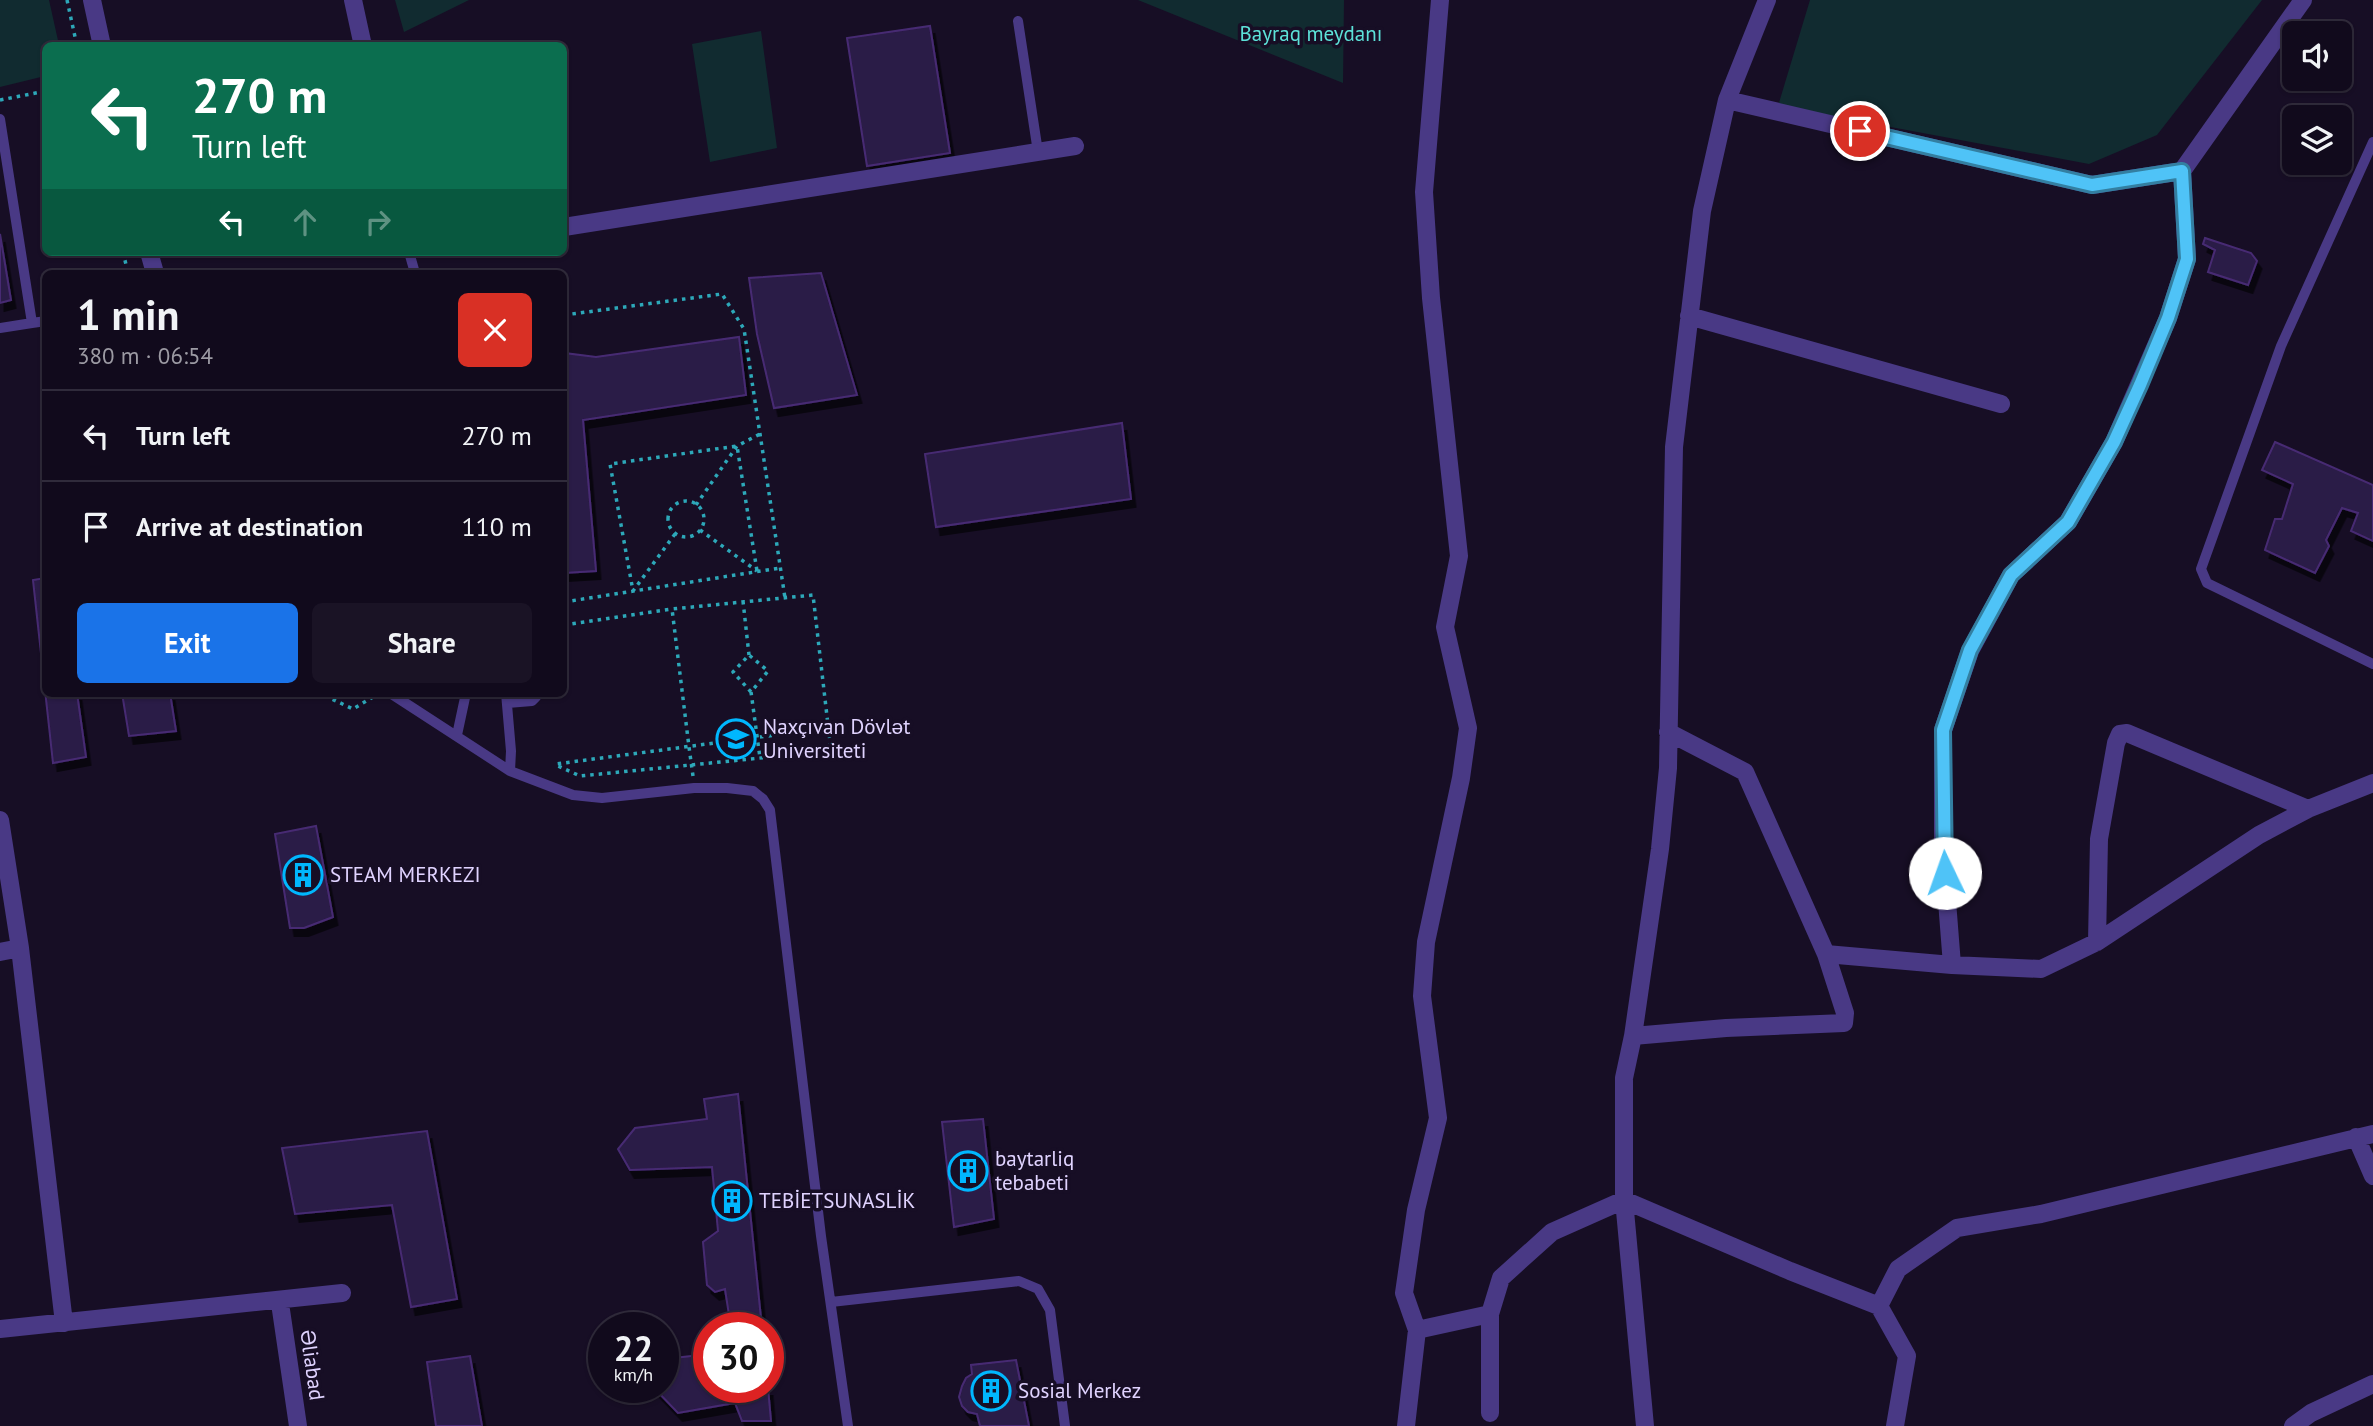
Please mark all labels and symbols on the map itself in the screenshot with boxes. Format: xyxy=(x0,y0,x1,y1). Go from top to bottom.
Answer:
park label: Bayraq meydanı xyxy=(1240,20,1382,47)
pin xyxy=(1830,101,1890,161)
place label: Naxçıvan Dövlət Universiteti xyxy=(763,713,910,764)
school or university icon: Naxçıvan Dövlət Universiteti xyxy=(715,718,757,760)
position arrow xyxy=(1908,836,1982,910)
building icon: STEAM MERKEZI xyxy=(282,854,324,896)
place label: STEAM MERKEZI xyxy=(330,861,481,888)
place label: baytarliq tebabeti xyxy=(995,1145,1074,1196)
building icon: baytarliq tebabeti xyxy=(947,1150,989,1192)
building icon: TEBİETSUNASLİK xyxy=(711,1180,753,1222)
place label: TEBİETSUNASLİK xyxy=(759,1187,916,1214)
speed limit sign: 30 xyxy=(693,1312,784,1403)
street label: Əliabad xyxy=(294,1328,331,1402)
building icon: Sosial Merkez xyxy=(970,1370,1012,1412)
place label: Sosial Merkez xyxy=(1018,1377,1141,1404)

